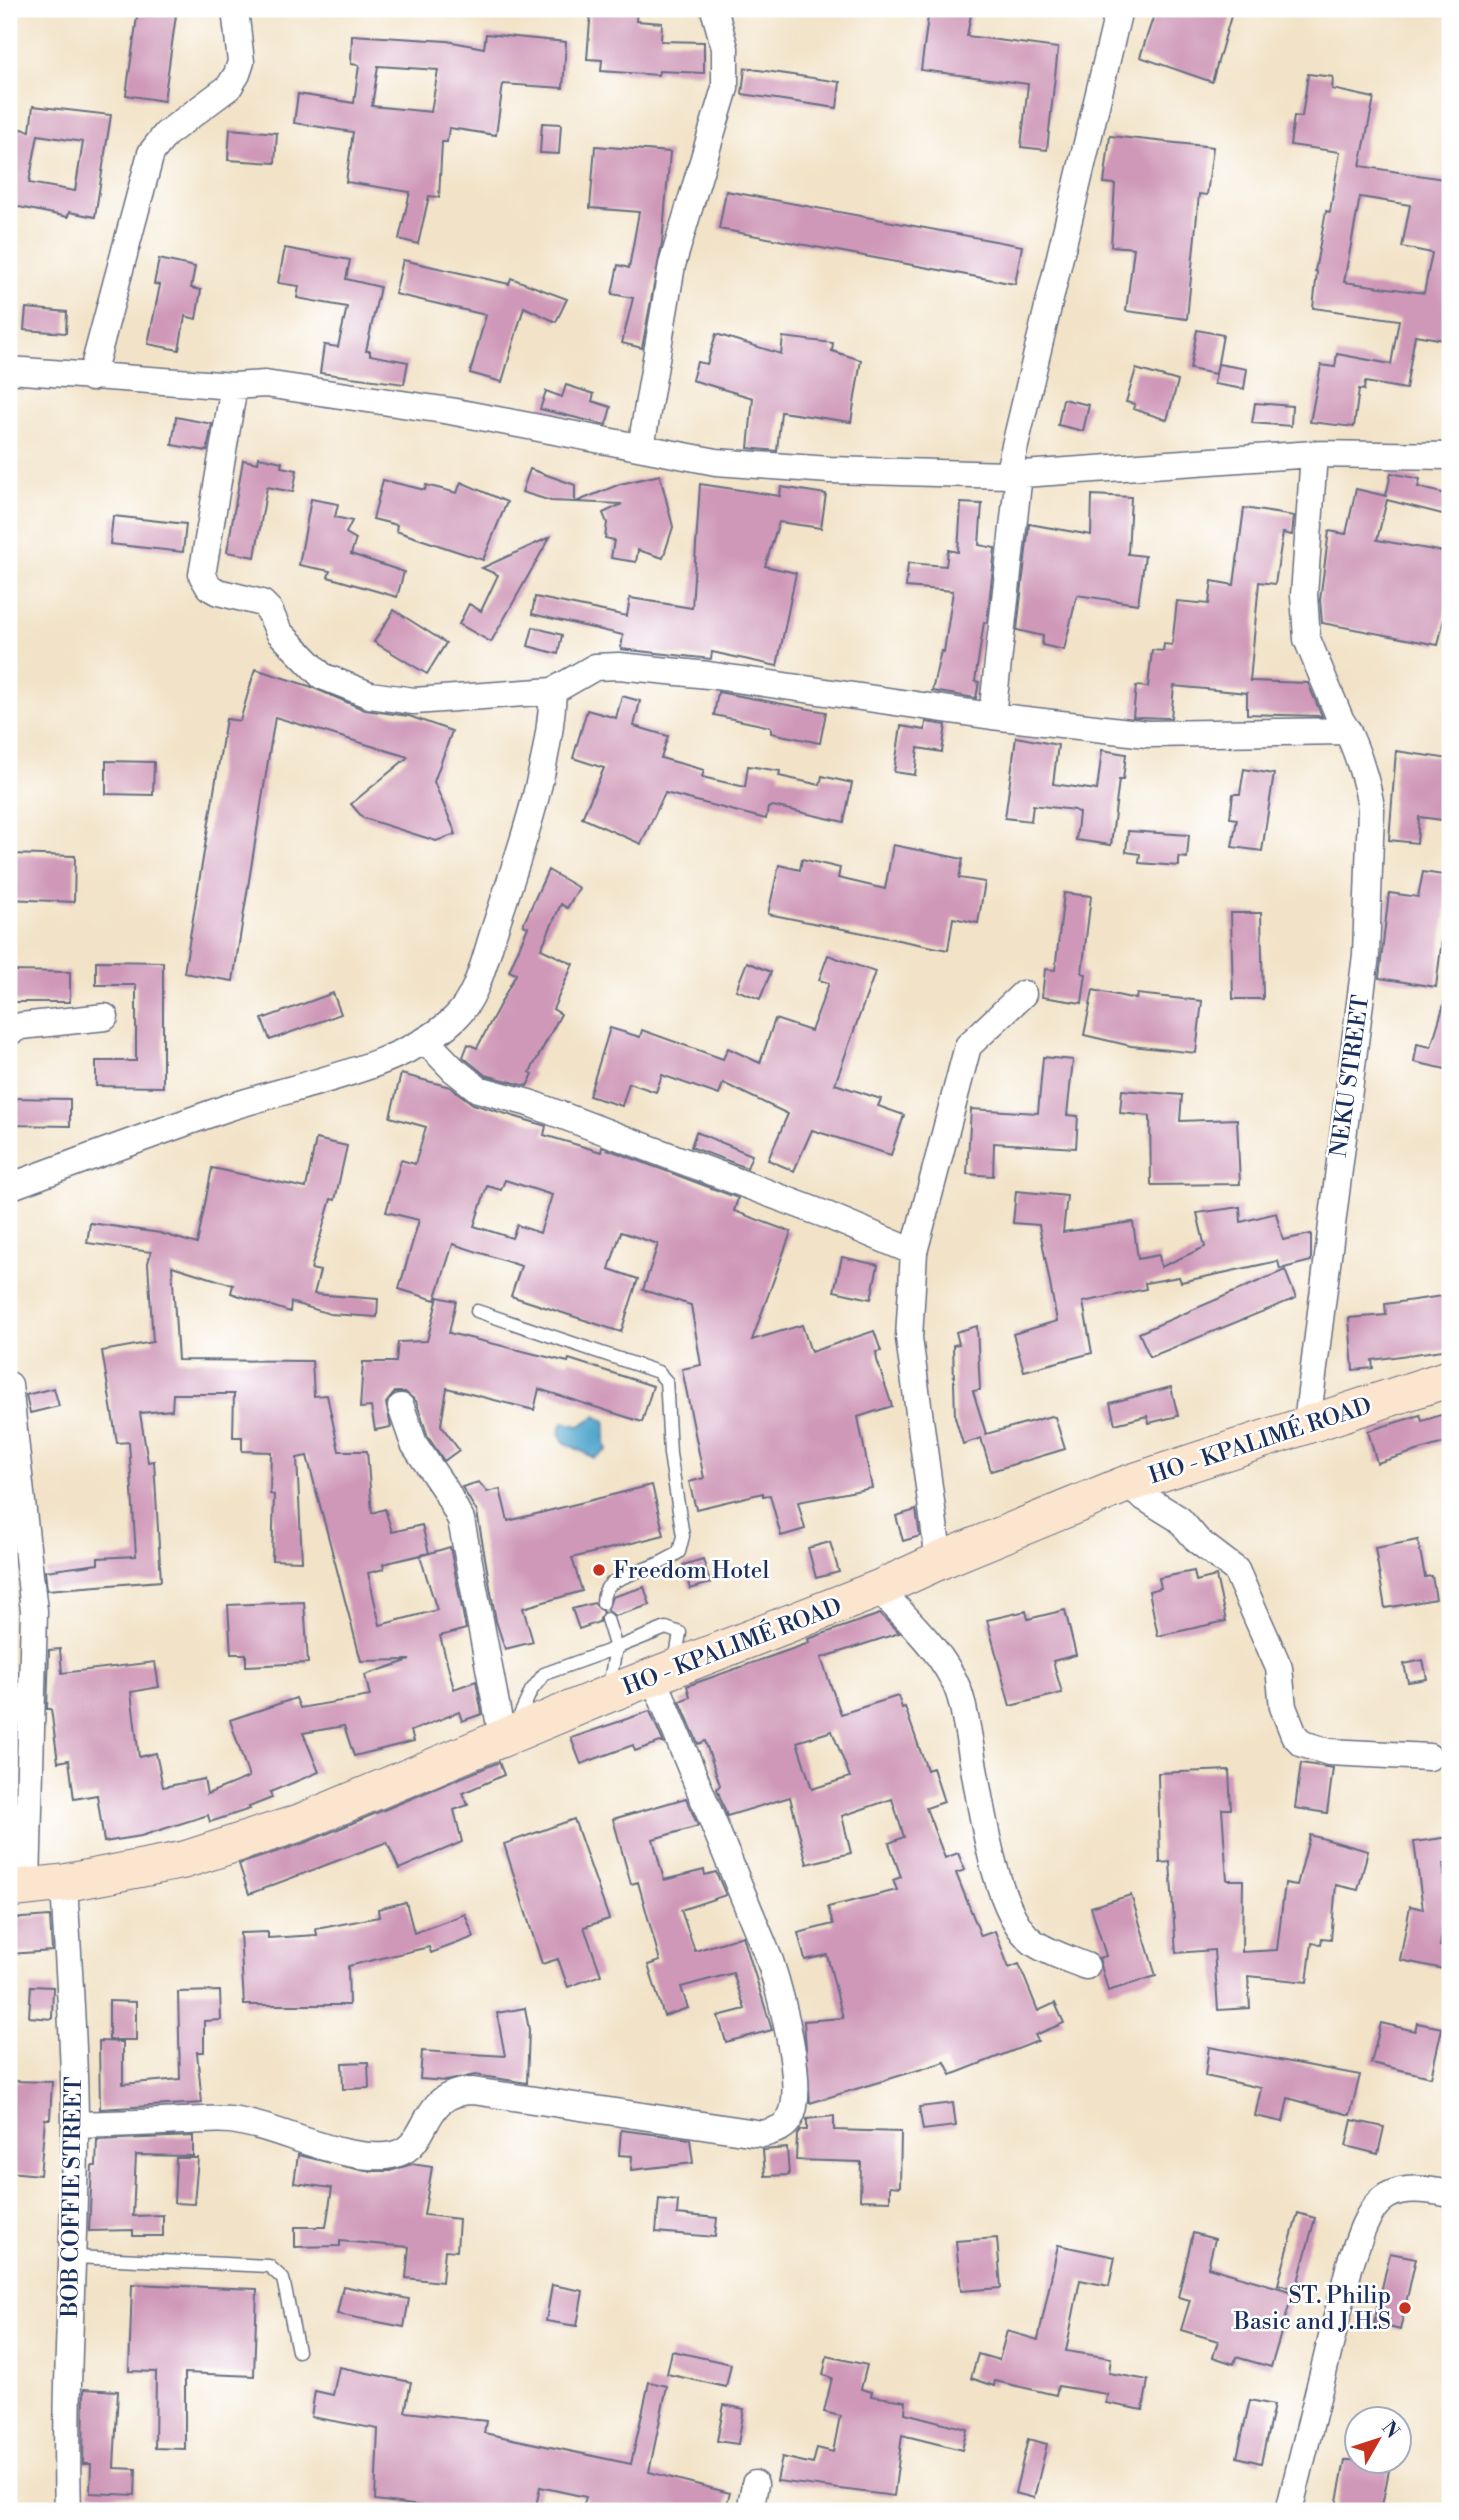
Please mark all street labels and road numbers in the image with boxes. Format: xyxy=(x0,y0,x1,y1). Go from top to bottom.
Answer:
street label: NEKU STREET xyxy=(1325,993,1375,1159)
street label: HO - KPALIMÉ ROAD xyxy=(1145,1390,1375,1490)
street label: HO - KPALIMÉ ROAD xyxy=(618,1590,846,1702)
street label: BOB COFFIE STREET xyxy=(56,2076,88,2319)

